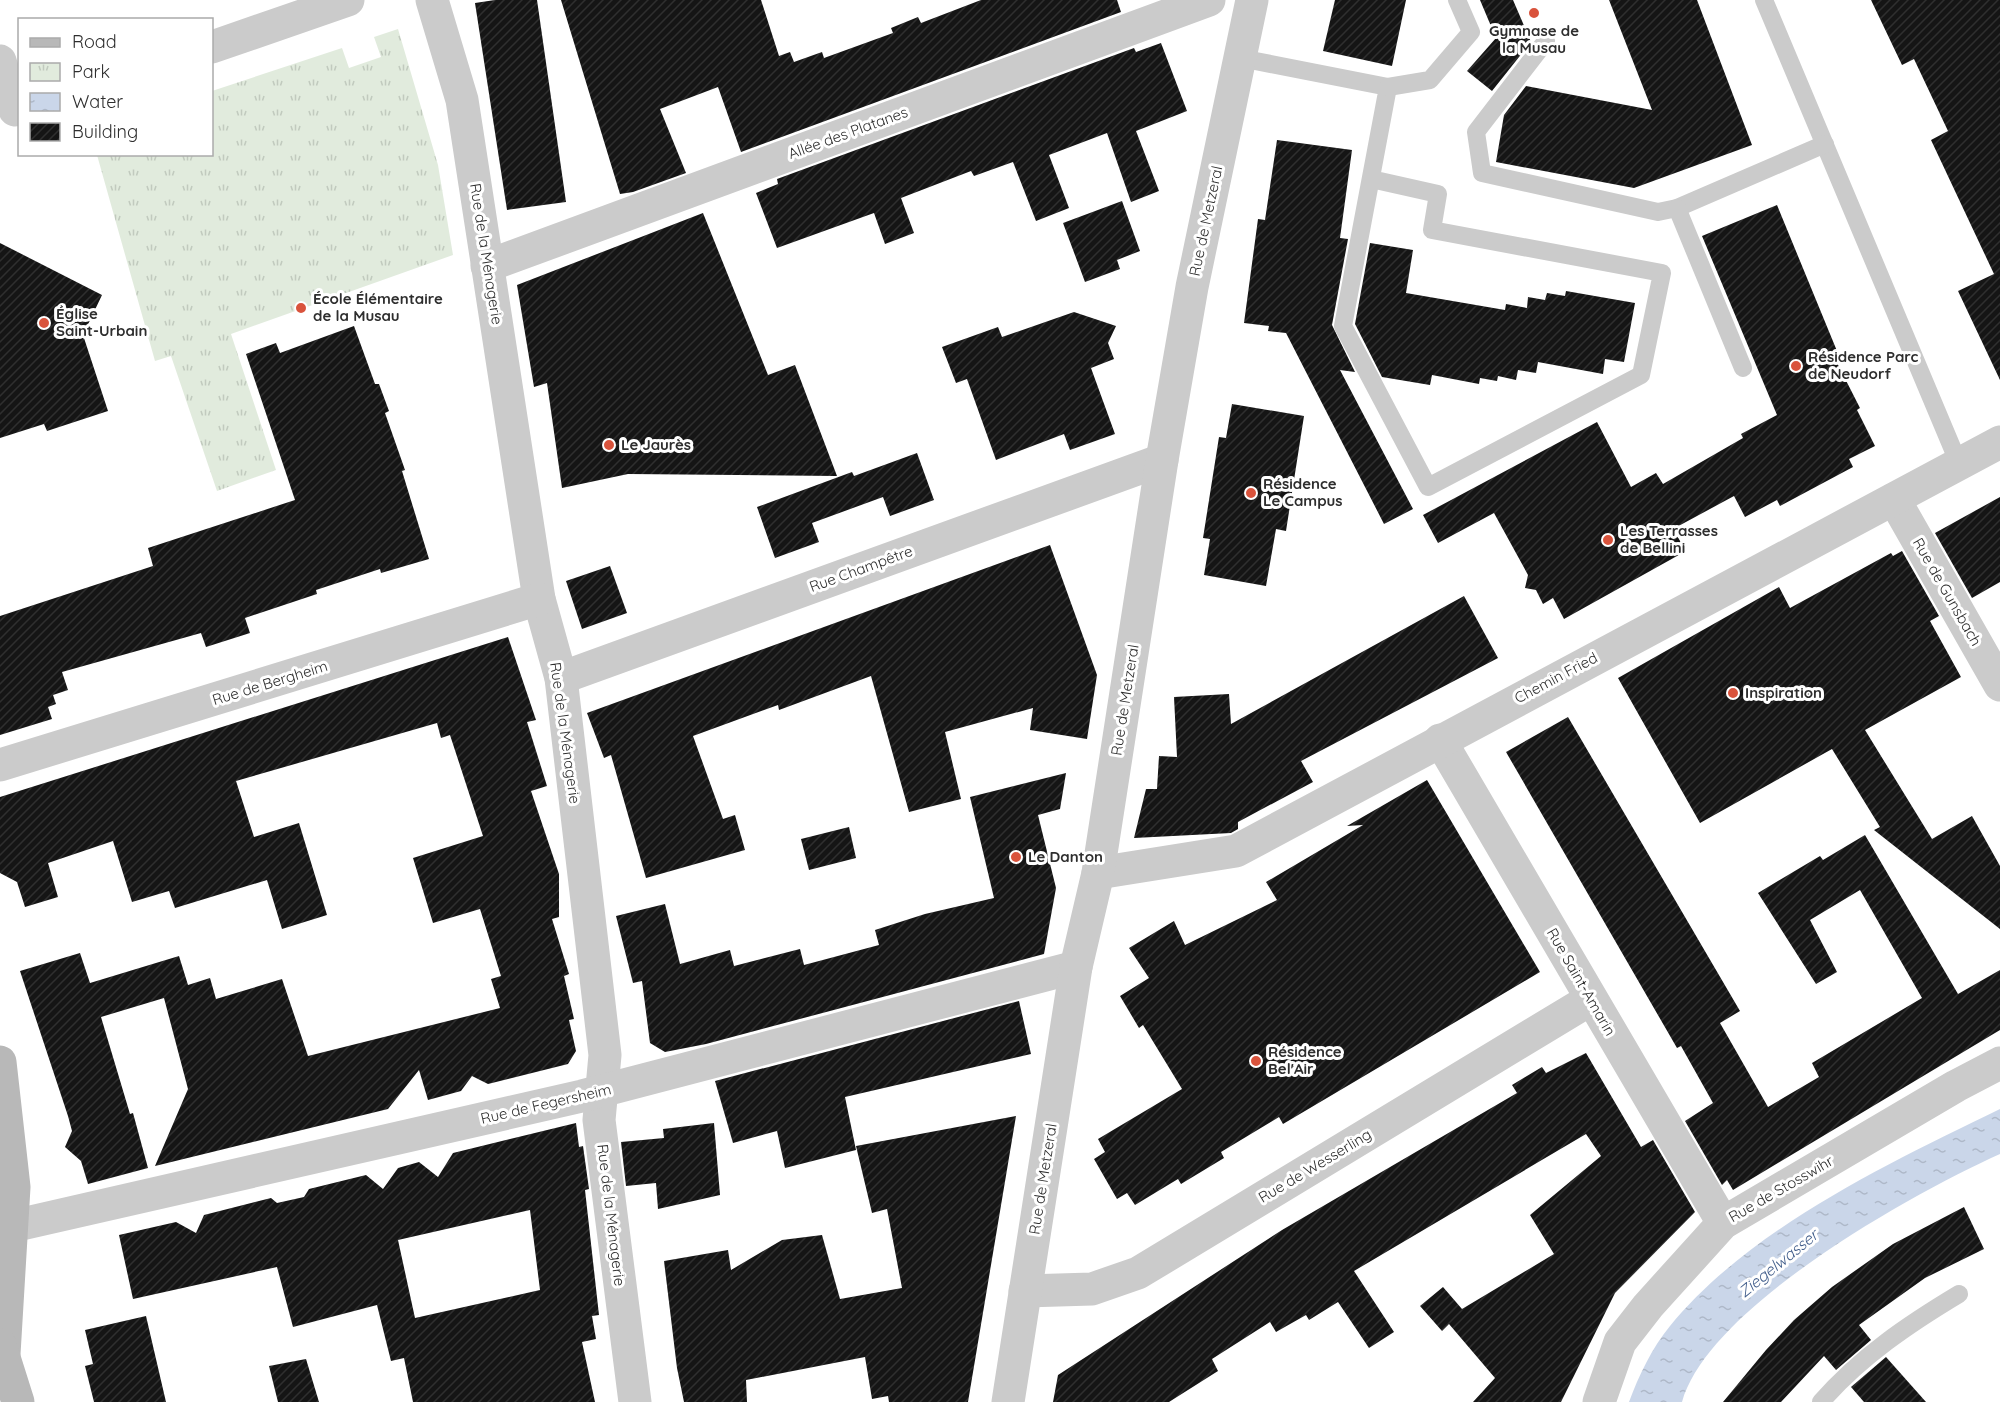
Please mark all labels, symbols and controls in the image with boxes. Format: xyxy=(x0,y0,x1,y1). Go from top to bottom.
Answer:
marker: Gymnase de la Musau xyxy=(1527,6,1541,20)
legend xyxy=(18,18,213,156)
place label: Gymnase de la Musau xyxy=(1489,21,1579,57)
text: Road xyxy=(72,30,117,53)
text: Park xyxy=(72,60,110,83)
text: Water xyxy=(72,90,123,113)
street label: Allée des Platanes xyxy=(785,102,910,163)
text: Building xyxy=(72,120,138,143)
street label: Rue de Metzeral xyxy=(1185,164,1226,278)
street label: Rue de la Ménagerie xyxy=(466,182,507,326)
place label: École Élémentaire de la Musau xyxy=(313,289,443,325)
marker: École Élémentaire de la Musau xyxy=(294,301,308,315)
place label: Église Saint-Urbain xyxy=(56,304,147,340)
marker: Église Saint-Urbain xyxy=(37,316,51,330)
place label: Résidence Parc de Neudorf xyxy=(1808,347,1918,383)
marker: Résidence Parc de Neudorf xyxy=(1789,359,1803,373)
place label: Le Jaurès xyxy=(621,435,691,454)
marker: Le Jaurès xyxy=(602,438,616,452)
place label: Résidence Le Campus xyxy=(1263,474,1343,510)
marker: Résidence Le Campus xyxy=(1244,486,1258,500)
place label: Les Terrasses de Bellini xyxy=(1620,521,1718,557)
marker: Les Terrasses de Bellini xyxy=(1601,533,1615,547)
street label: Rue de Gunsbach xyxy=(1909,534,1986,649)
street label: Rue Champêtre xyxy=(807,541,915,596)
street label: Rue de Metzeral xyxy=(1106,643,1143,757)
street label: Chemin Fried xyxy=(1511,648,1601,707)
street label: Rue de Bergheim xyxy=(210,656,330,709)
street label: Rue de la Ménagerie xyxy=(546,661,585,805)
place label: Inspiration xyxy=(1745,683,1822,702)
marker: Inspiration xyxy=(1726,686,1740,700)
place label: Le Danton xyxy=(1028,847,1103,866)
marker: Le Danton xyxy=(1009,850,1023,864)
street label: Rue Saint-Amarin xyxy=(1543,924,1620,1039)
place label: Résidence Bel'Air xyxy=(1268,1042,1342,1078)
marker: Résidence Bel'Air xyxy=(1249,1054,1263,1068)
street label: Rue de Fegersheim xyxy=(479,1079,613,1128)
street label: Rue de Metzeral xyxy=(1024,1122,1061,1236)
street label: Rue de Wesserling xyxy=(1255,1124,1375,1207)
street label: Rue de la Ménagerie xyxy=(593,1143,630,1287)
street label: Rue de Stosswihr xyxy=(1725,1151,1837,1226)
water label: Ziegelwasser xyxy=(1734,1224,1823,1301)

